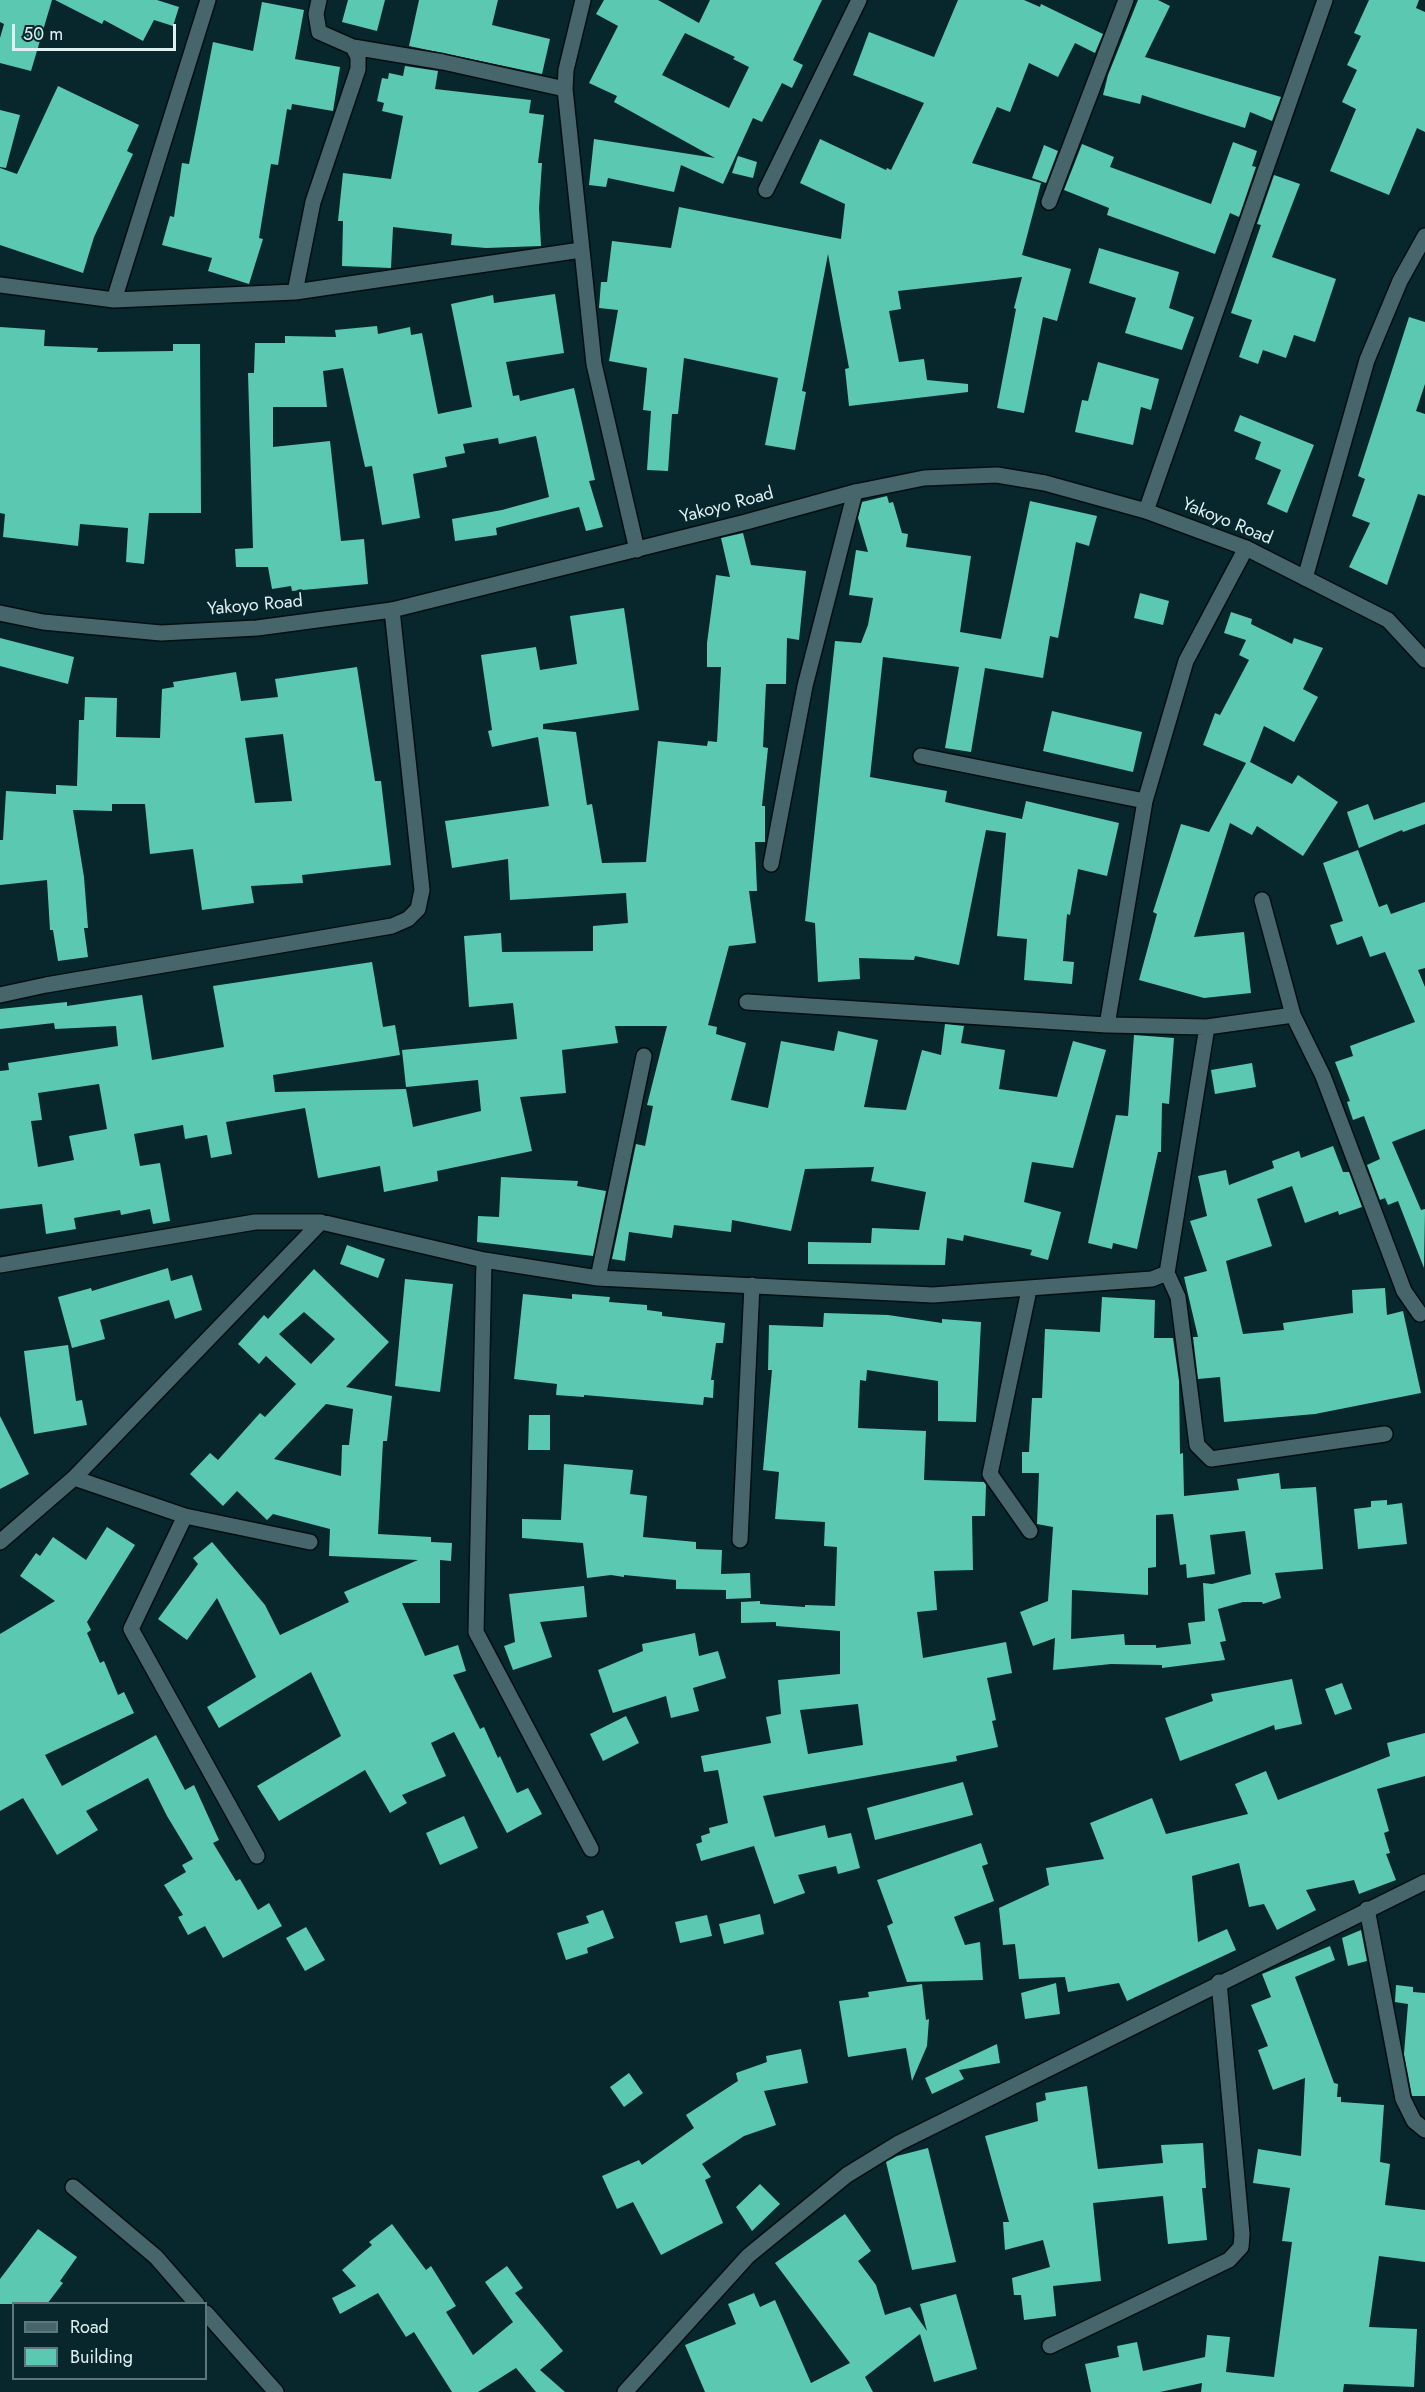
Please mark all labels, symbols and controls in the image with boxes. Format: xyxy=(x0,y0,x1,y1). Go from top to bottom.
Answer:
scale bar xyxy=(15,12,178,50)
text: 50 m xyxy=(23,21,63,47)
street label: Yakoyo Road xyxy=(678,483,776,529)
street label: Yakoyo Road xyxy=(1179,494,1275,550)
street label: Yakoyo Road xyxy=(206,591,304,621)
legend xyxy=(12,2302,207,2380)
text: Road xyxy=(70,2314,109,2340)
text: Building xyxy=(70,2344,133,2370)

